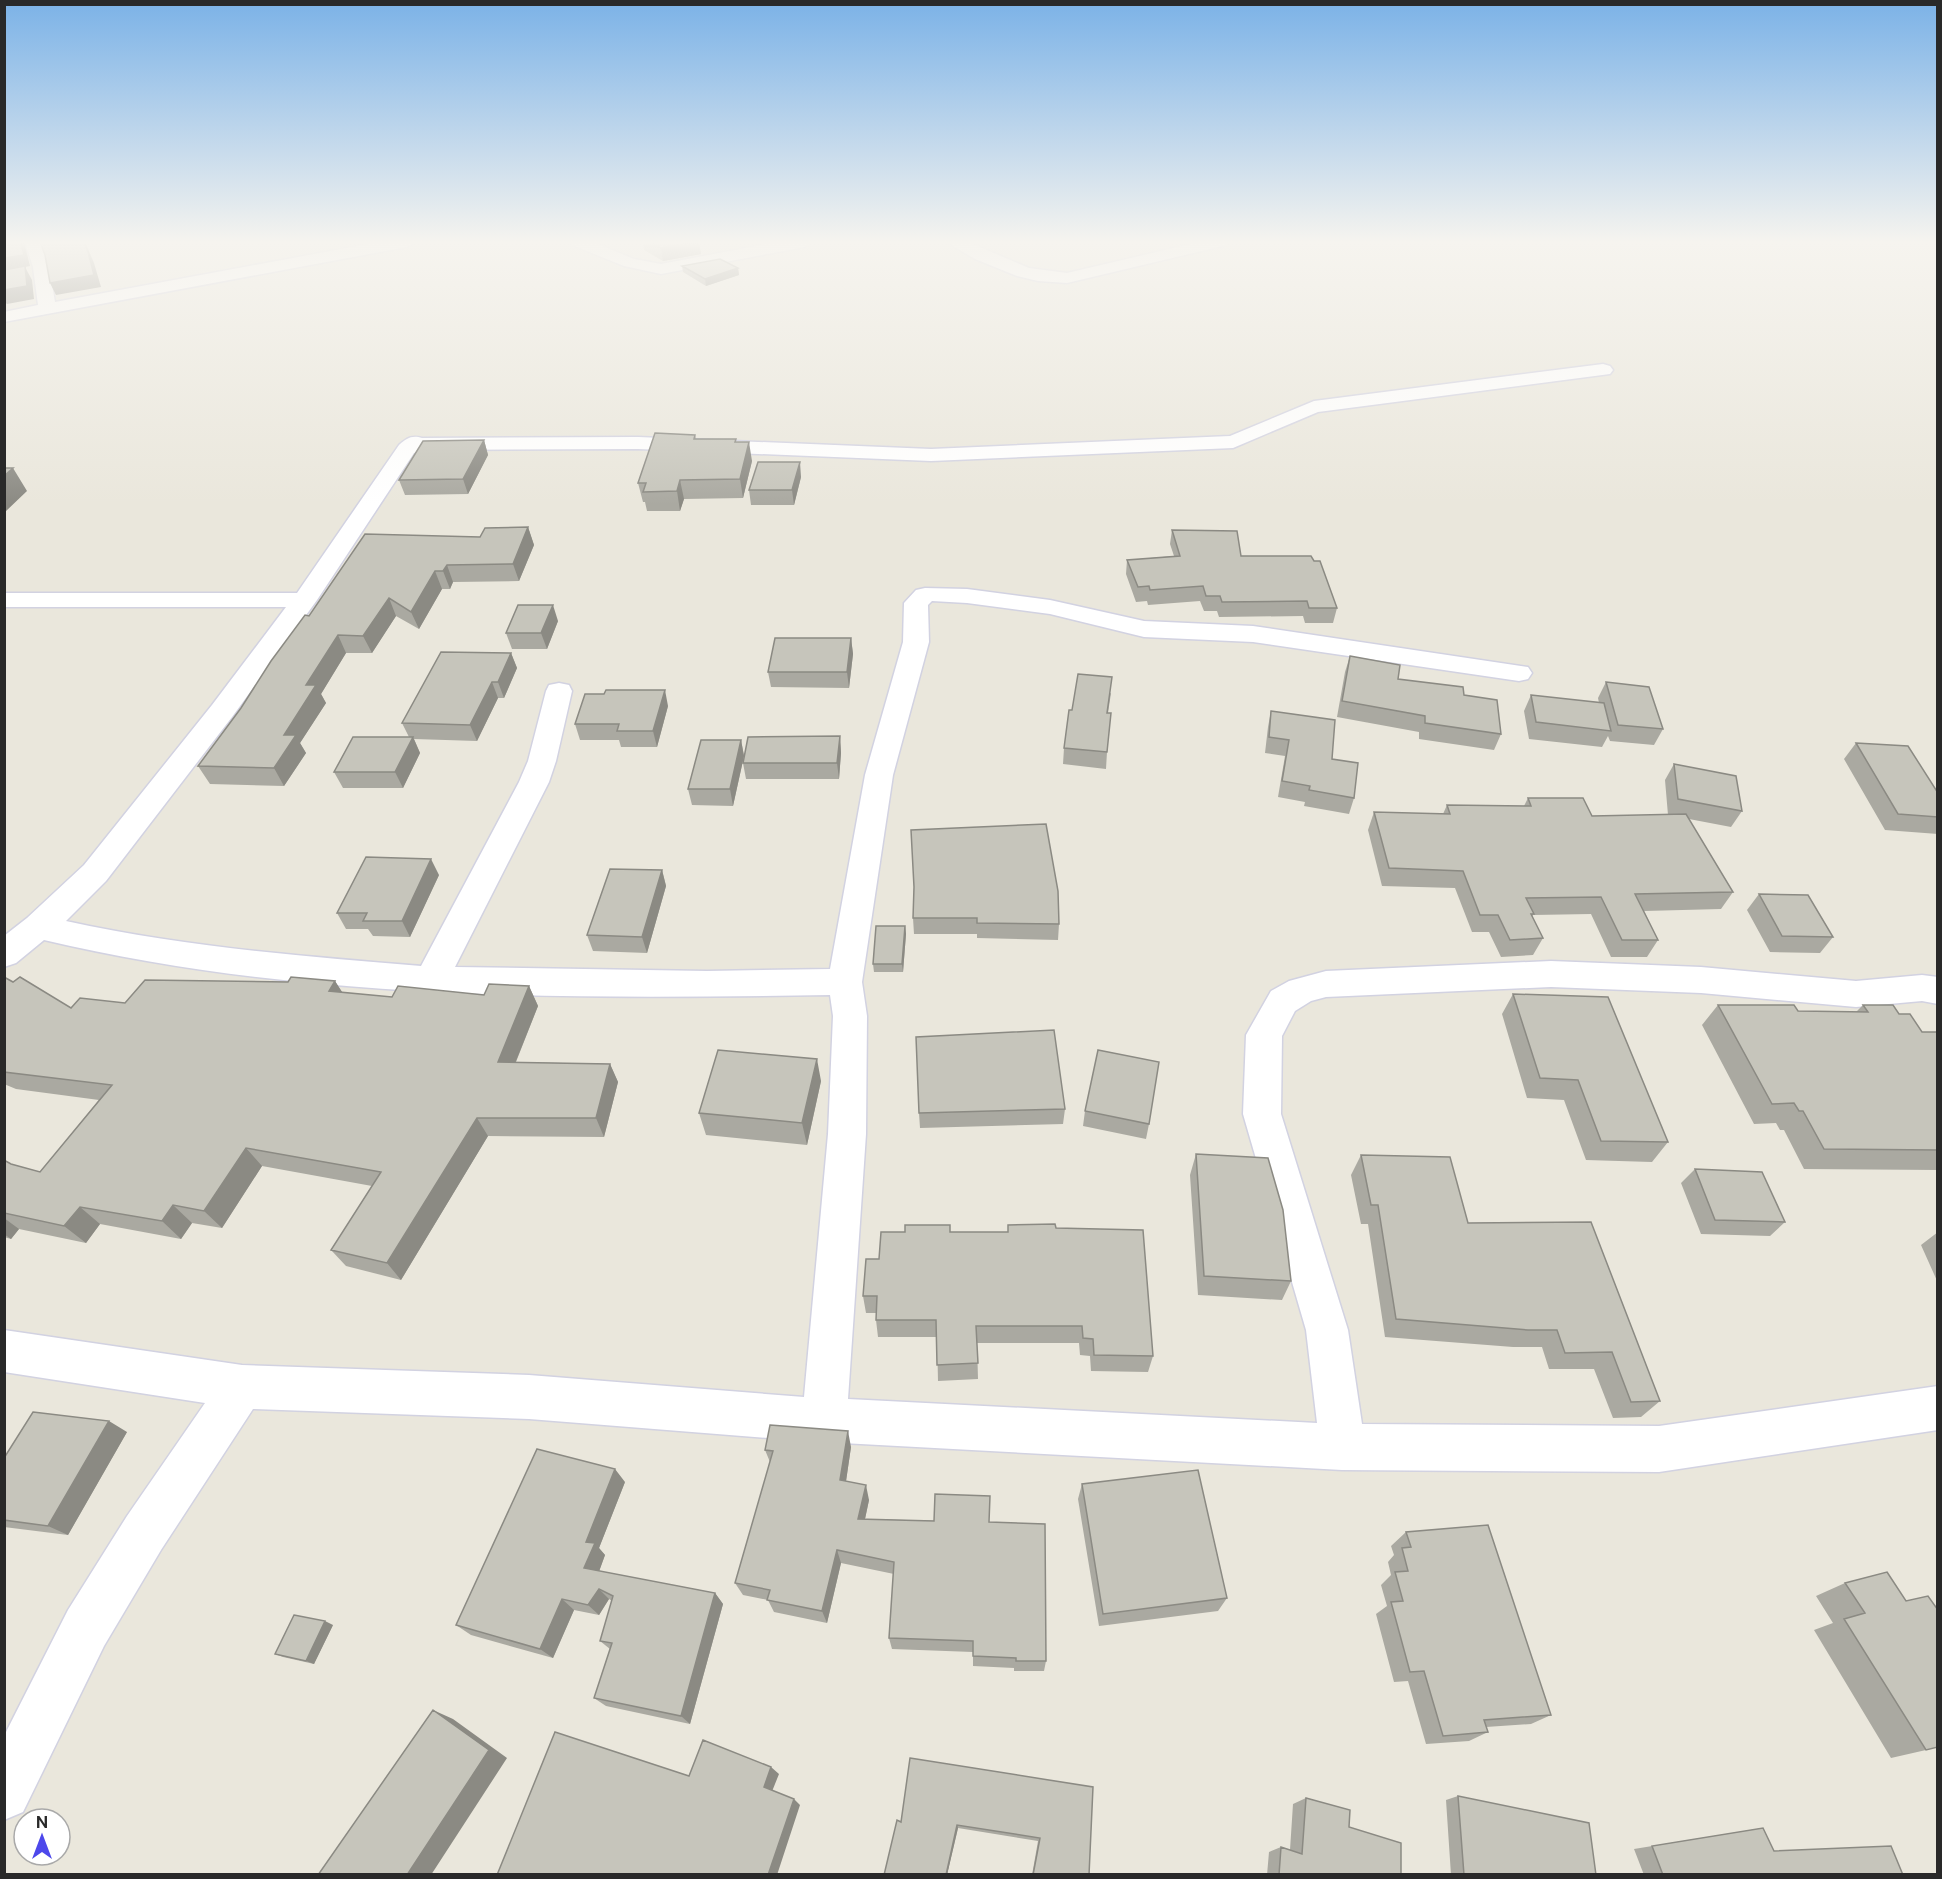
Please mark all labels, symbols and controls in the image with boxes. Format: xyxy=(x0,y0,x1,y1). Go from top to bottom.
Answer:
north arrow xyxy=(12,1807,72,1867)
text: N xyxy=(36,1813,48,1832)

